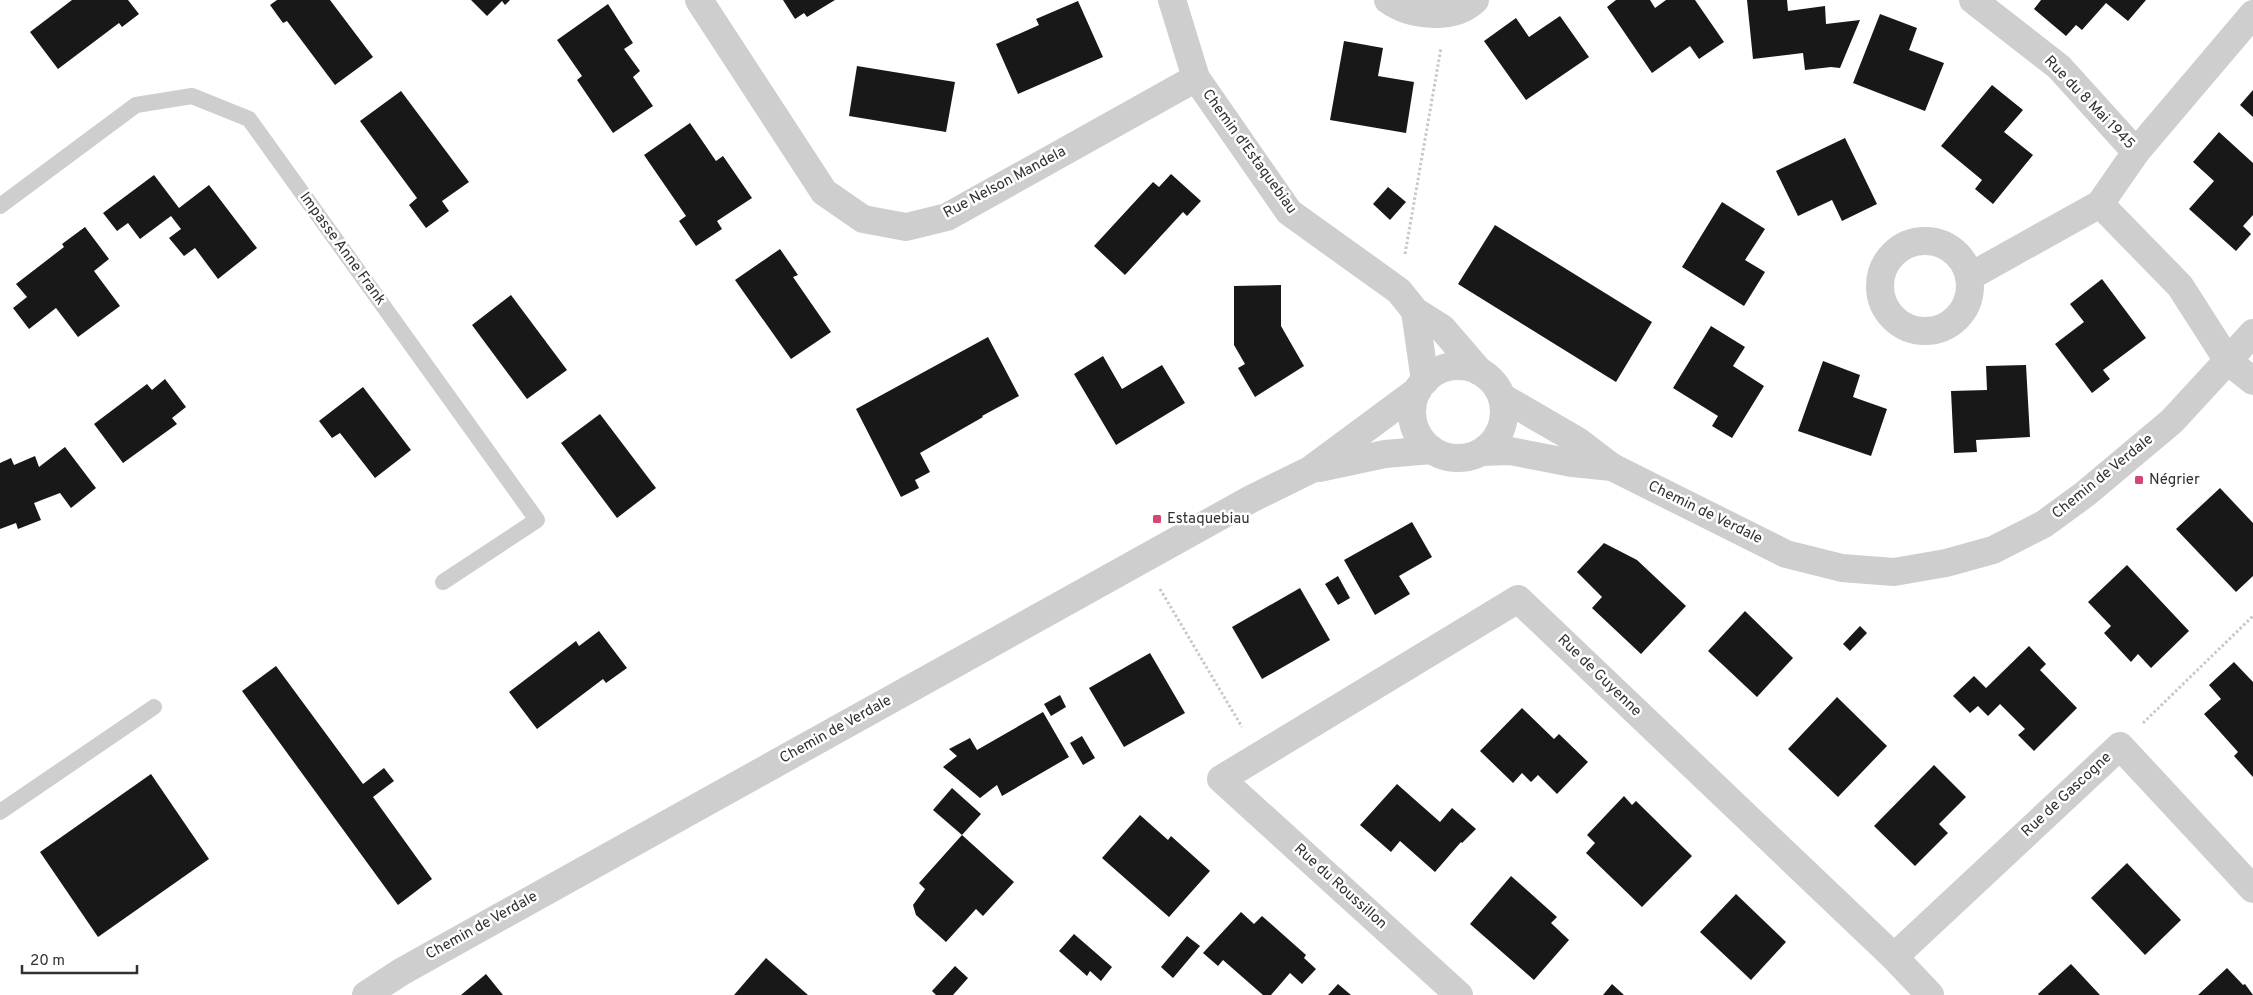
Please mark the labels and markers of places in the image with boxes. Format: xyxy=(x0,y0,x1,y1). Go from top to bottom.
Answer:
place label: Négrier xyxy=(2149,471,2200,490)
marker: Négrier xyxy=(2133,474,2145,486)
place label: Estaquebiau xyxy=(1167,510,1250,529)
marker: Estaquebiau xyxy=(1151,513,1163,525)

